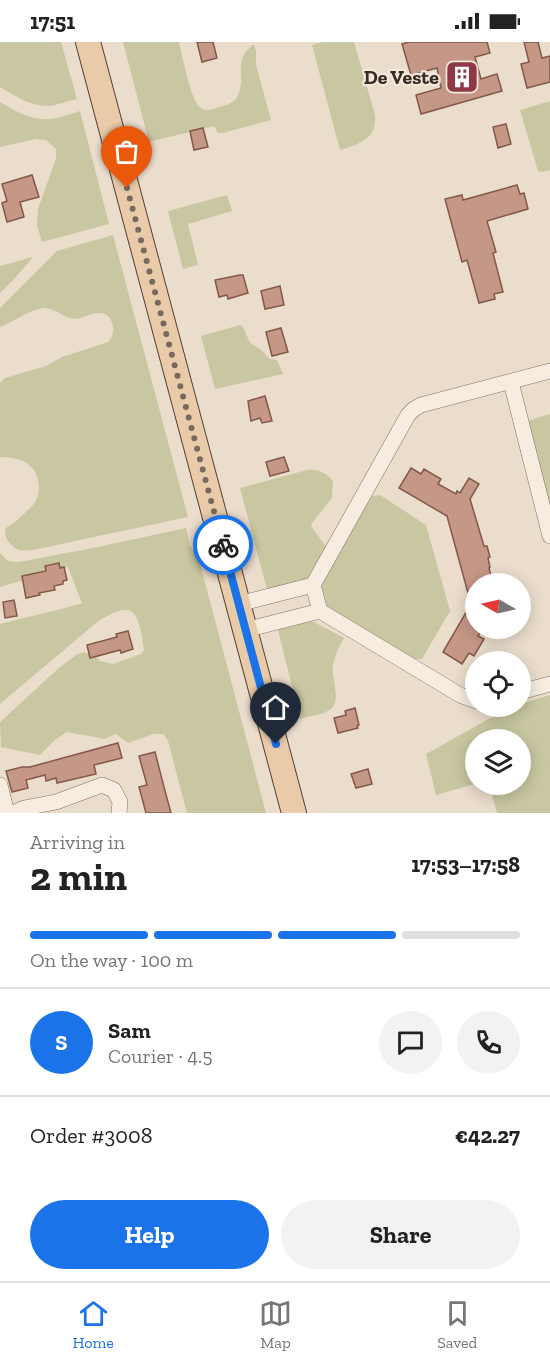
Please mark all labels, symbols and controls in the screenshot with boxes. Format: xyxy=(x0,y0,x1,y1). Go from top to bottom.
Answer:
text: 17:51 xyxy=(30,8,75,35)
building icon: De Veste xyxy=(444,59,480,95)
place label: De Veste xyxy=(364,65,439,89)
pin xyxy=(101,126,152,188)
icon: bag xyxy=(110,135,143,168)
courier xyxy=(193,515,253,575)
icon: bike xyxy=(207,529,240,562)
north arrow xyxy=(465,573,531,639)
map controls xyxy=(465,573,531,795)
button: locate xyxy=(465,651,531,717)
pin xyxy=(250,682,301,744)
icon: home xyxy=(259,691,292,724)
button: layers xyxy=(465,729,531,795)
text: Arriving in xyxy=(30,830,125,854)
text: 17:53–17:58 xyxy=(411,851,520,878)
text: 2 min xyxy=(30,853,127,900)
text: On the way · 100 m xyxy=(30,948,193,972)
button: chat xyxy=(379,1011,442,1074)
button: phone xyxy=(457,1011,520,1074)
text: Sam xyxy=(108,1017,151,1044)
text: S xyxy=(55,1029,68,1056)
text: Courier · 4.5 xyxy=(108,1044,213,1068)
text: Order #3008 xyxy=(30,1122,153,1149)
text: €42.27 xyxy=(455,1122,520,1149)
button: Help xyxy=(30,1200,269,1269)
button: Share xyxy=(281,1200,520,1269)
tab: Home xyxy=(73,1297,114,1352)
tab: Map xyxy=(259,1297,292,1352)
tab: Saved xyxy=(437,1297,477,1352)

